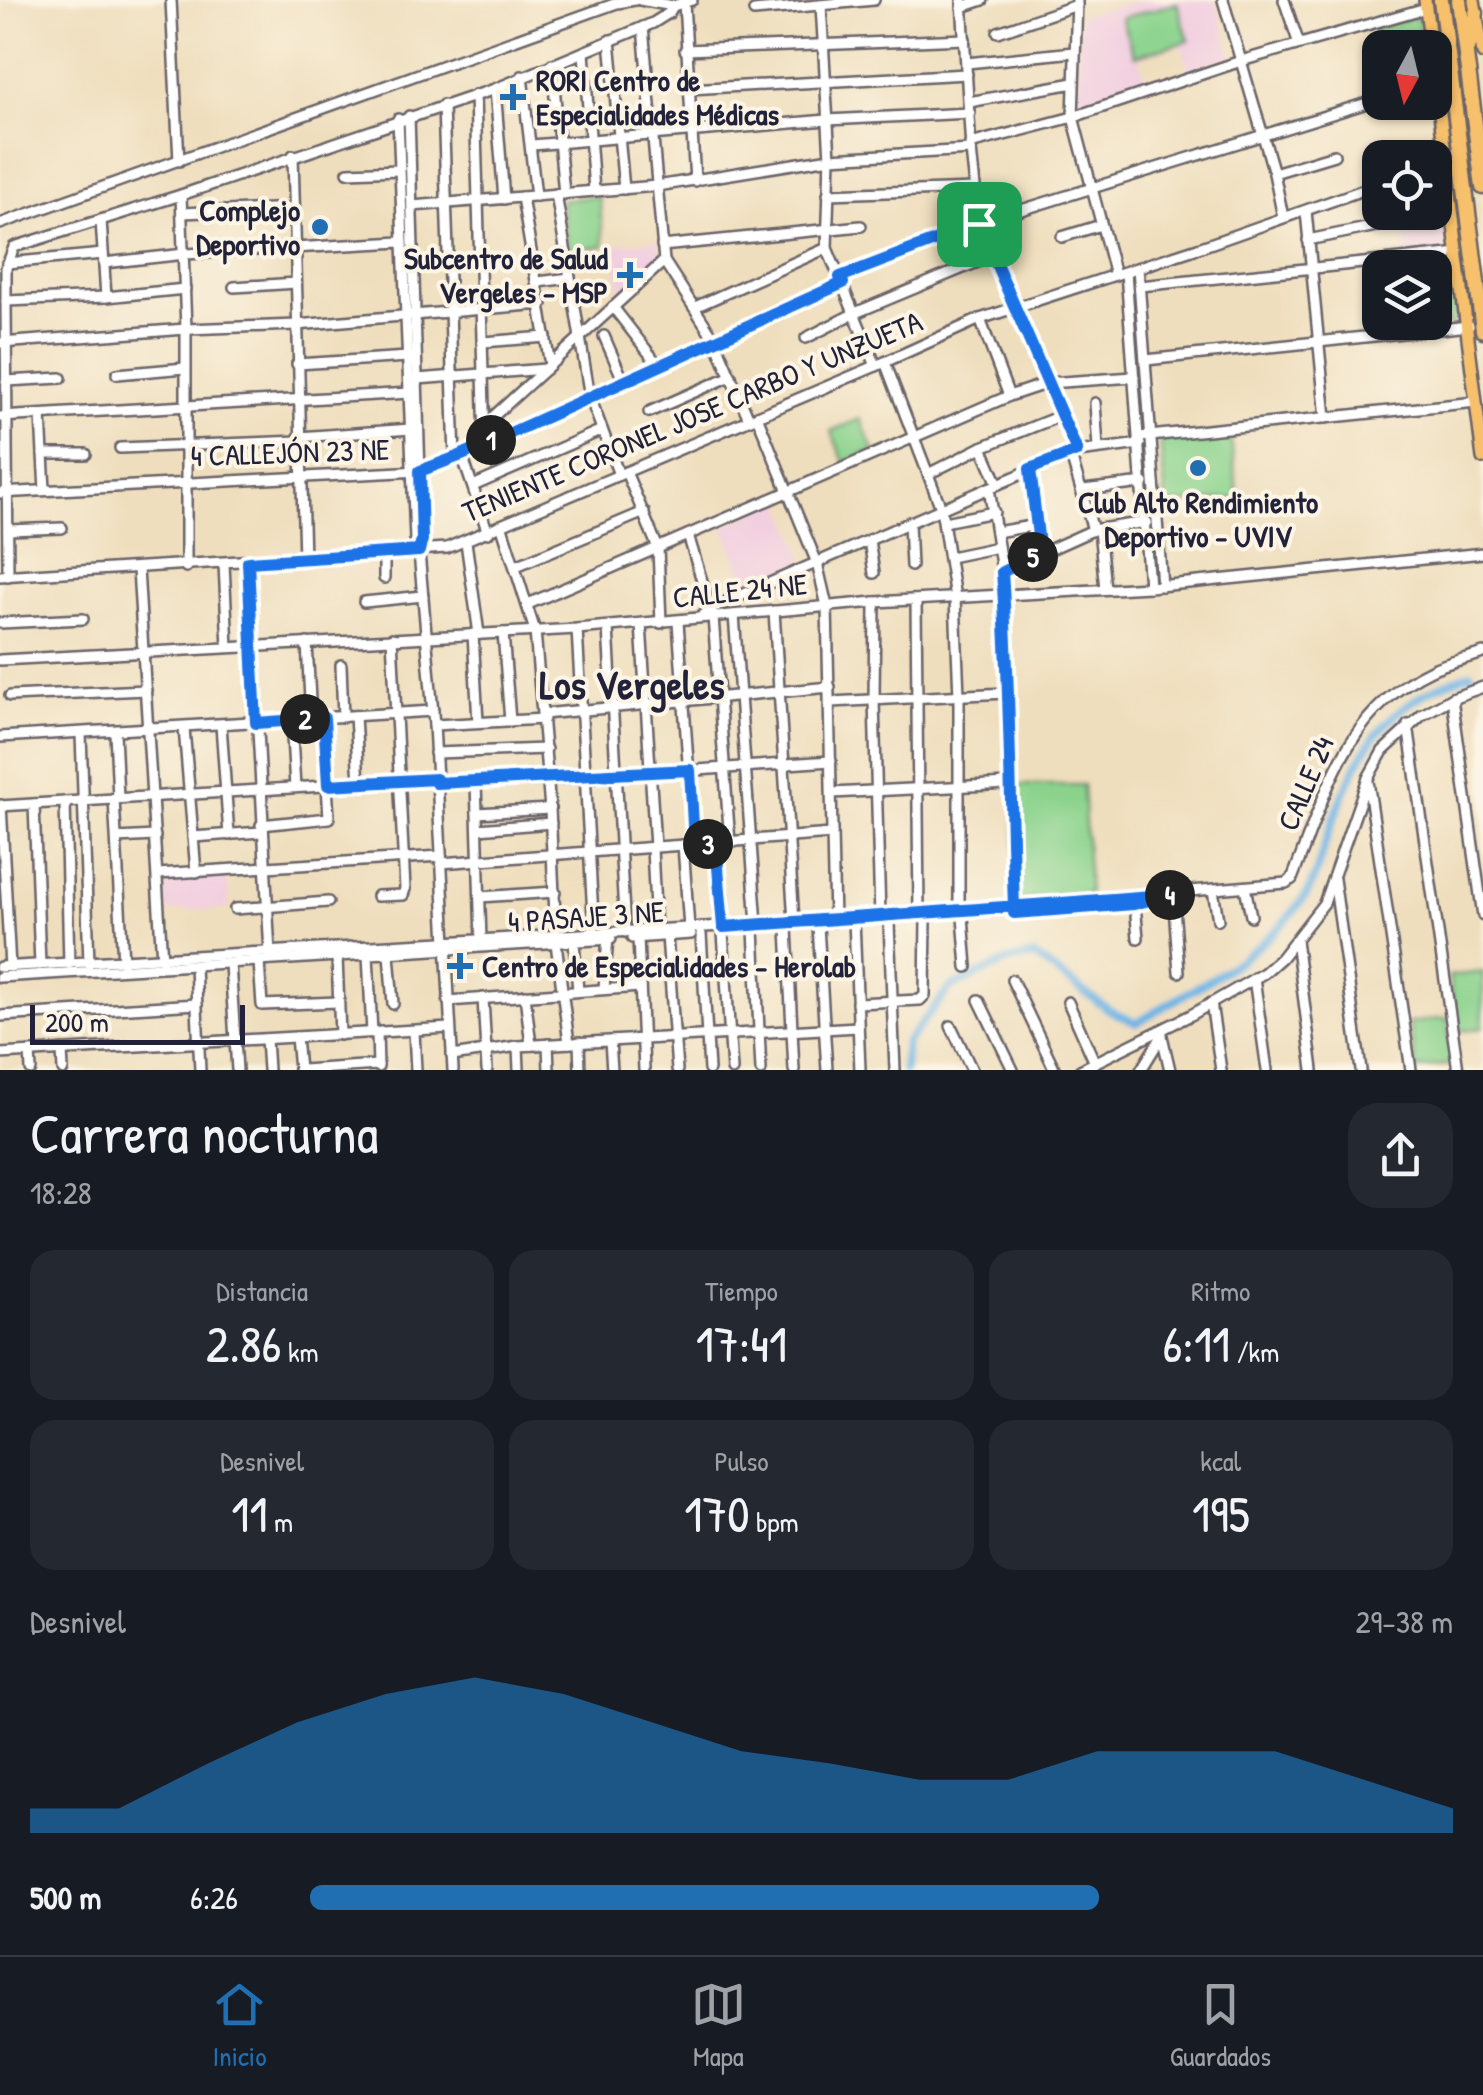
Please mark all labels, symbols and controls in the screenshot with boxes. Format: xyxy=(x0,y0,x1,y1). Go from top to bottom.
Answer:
north arrow xyxy=(1362,30,1452,120)
map controls xyxy=(1362,30,1452,340)
place label: RORI Centro de Especialidades Médicas xyxy=(536,60,780,135)
marker: RORI Centro de Especialidades Médicas xyxy=(500,84,526,110)
button: locate xyxy=(1362,140,1452,230)
pin xyxy=(937,182,1022,267)
place label: Complejo Deportivo xyxy=(196,190,300,265)
icon: arrive xyxy=(952,197,1007,252)
marker: Complejo Deportivo xyxy=(309,216,331,238)
place label: Subcentro de Salud Vergeles - MSP xyxy=(404,238,608,313)
button: layers xyxy=(1362,250,1452,340)
marker: Subcentro de Salud Vergeles - MSP xyxy=(617,262,643,288)
street label: TENIENTE CORONEL JOSE CARBO Y UNZUETA xyxy=(456,301,928,531)
pin: 1 xyxy=(466,415,516,465)
text: 1 xyxy=(486,421,496,459)
street label: 4 CALLEJÓN 23 NE xyxy=(190,429,390,475)
marker: Club Alto Rendimiento Deportivo - UVIV xyxy=(1187,457,1209,479)
place label: Club Alto Rendimiento Deportivo - UVIV xyxy=(1078,482,1318,557)
pin: 5 xyxy=(1008,532,1058,582)
text: 5 xyxy=(1027,538,1039,576)
street label: CALLE 24 NE xyxy=(671,563,809,617)
district label: Los Vergeles xyxy=(539,657,725,713)
pin: 2 xyxy=(280,694,330,744)
text: 2 xyxy=(298,700,312,738)
street label: CALLE 24 xyxy=(1267,730,1343,836)
pin: 3 xyxy=(683,819,733,869)
text: 3 xyxy=(702,825,714,863)
pin: 4 xyxy=(1145,870,1195,920)
text: 4 xyxy=(1165,876,1175,914)
street label: 4 PASAJE 3 NE xyxy=(507,891,665,941)
place label: Centro de Especialidades - Herolab xyxy=(482,946,856,987)
marker: Centro de Especialidades - Herolab xyxy=(447,953,473,979)
scale bar xyxy=(30,1000,245,1044)
text: 200 m xyxy=(45,1003,109,1041)
text: Carrera nocturna xyxy=(30,1096,378,1170)
button: share xyxy=(1348,1103,1453,1208)
text: 18:28 xyxy=(30,1171,92,1214)
text: Distancia xyxy=(216,1272,308,1310)
text: Tiempo xyxy=(705,1272,778,1310)
text: Ritmo xyxy=(1191,1272,1250,1310)
text: 2.86 xyxy=(206,1310,281,1378)
text: 17:41 xyxy=(696,1310,787,1378)
text: 6:11 xyxy=(1162,1310,1230,1378)
text: km xyxy=(281,1333,319,1371)
text: /km xyxy=(1230,1333,1279,1371)
text: Desnivel xyxy=(220,1442,304,1480)
text: Pulso xyxy=(714,1442,769,1480)
text: kcal xyxy=(1200,1442,1241,1480)
text: 11 xyxy=(231,1480,268,1548)
text: 170 xyxy=(684,1480,750,1548)
text: 195 xyxy=(1192,1480,1250,1548)
text: m xyxy=(268,1503,293,1541)
text: bpm xyxy=(750,1503,799,1541)
text: Desnivel xyxy=(30,1600,126,1643)
text: 29–38 m xyxy=(1356,1600,1453,1643)
text: 500 m xyxy=(30,1876,101,1919)
text: 6:26 xyxy=(190,1876,238,1919)
tab: Inicio xyxy=(212,1977,267,2075)
tab: Mapa xyxy=(691,1977,746,2075)
tab: Guardados xyxy=(1170,1977,1271,2075)

